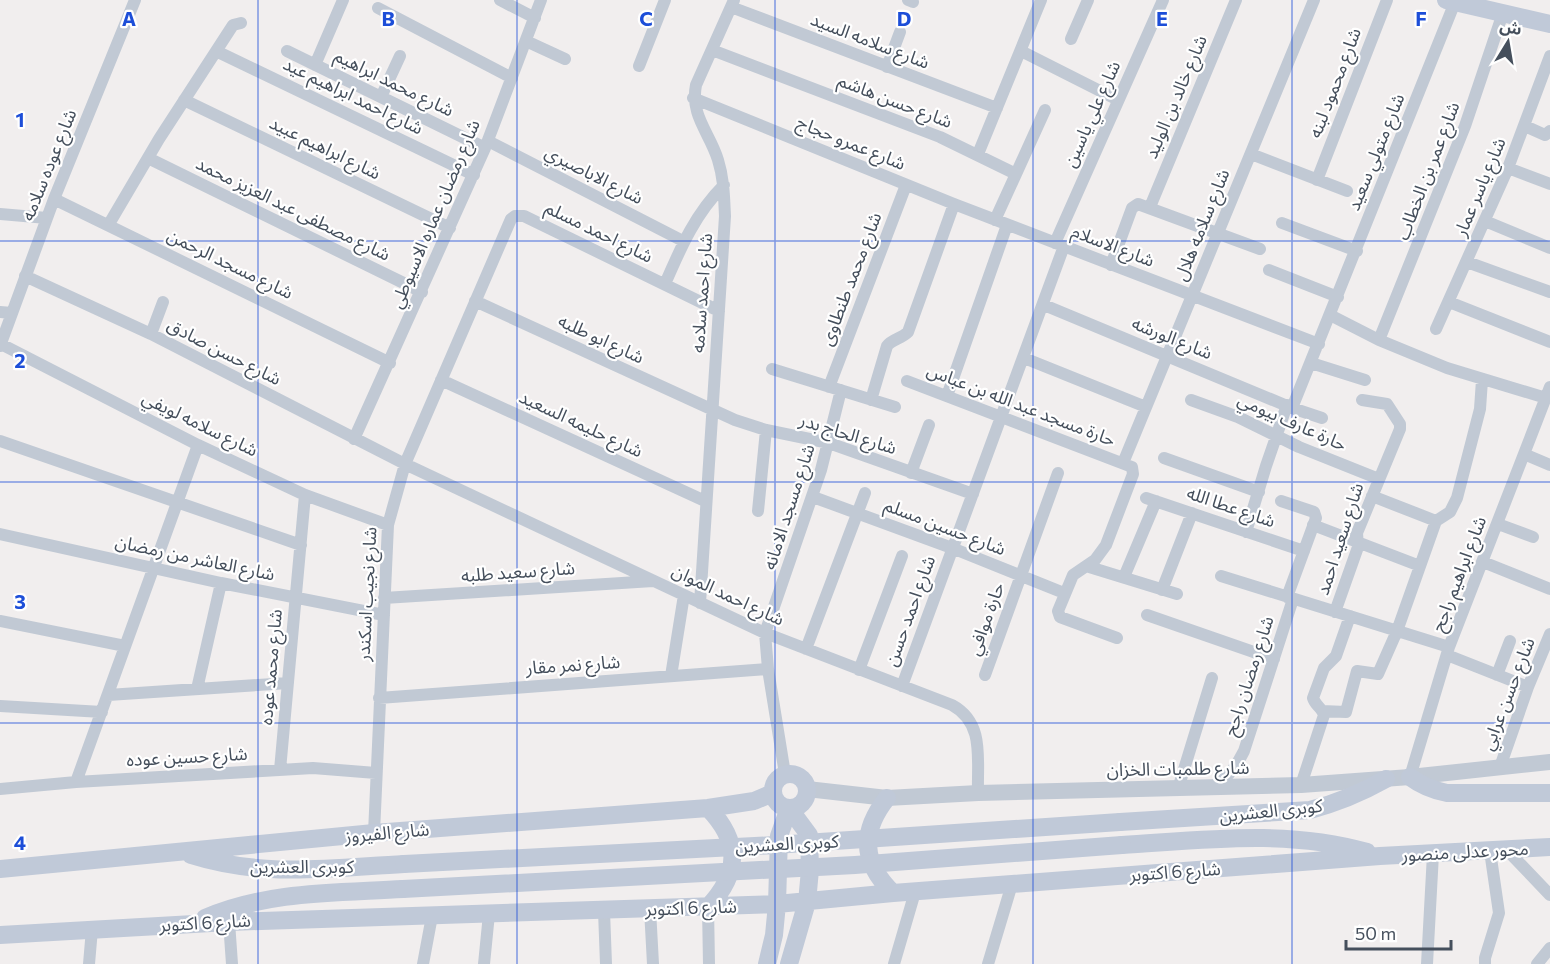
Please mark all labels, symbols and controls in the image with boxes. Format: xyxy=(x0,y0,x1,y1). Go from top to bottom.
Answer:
text: A xyxy=(122,6,136,30)
text: B xyxy=(381,6,395,30)
text: C xyxy=(639,6,653,30)
text: D xyxy=(897,6,911,30)
text: E xyxy=(1156,6,1168,30)
text: F xyxy=(1415,6,1427,30)
street label: شارع سلامه السيد xyxy=(806,7,933,77)
north arrow xyxy=(1478,12,1538,72)
text: ش xyxy=(1498,15,1524,39)
street label: شارع محمود لبنه xyxy=(1303,24,1369,142)
street label: شارع خالد بن الوليد xyxy=(1139,32,1215,163)
street label: شارع محمد ابراهيم xyxy=(329,44,458,124)
street label: شارع احمد ابراهيم عيد xyxy=(278,52,427,142)
street label: شارع علي ياسين xyxy=(1058,57,1128,172)
street label: شارع حسن هاشم xyxy=(834,68,956,136)
street label: شارع متولي سعيد xyxy=(1342,90,1412,215)
street label: شارع عمر بن الخطاب xyxy=(1391,98,1467,244)
street label: شارع عوده سلامه xyxy=(16,106,84,225)
text: 1 xyxy=(15,107,25,131)
street label: شارع عمرو حجاج xyxy=(792,110,909,178)
street label: شارع ابراهيم عبيد xyxy=(265,111,385,187)
street label: شارع رمضان عماره الاسيوطي xyxy=(384,116,488,313)
street label: شارع ياسر عمار xyxy=(1448,134,1513,242)
street label: شارع الاباصيري xyxy=(540,140,647,212)
street label: شارع مصطفى عبد العزيز محمد xyxy=(191,151,394,268)
street label: شارع سلامه هلال xyxy=(1169,165,1237,285)
street label: شارع احمد مسلم xyxy=(540,196,657,270)
street label: شارع محمد طنطاوى xyxy=(815,209,889,350)
street label: شارع الاسلام xyxy=(1067,219,1158,275)
street label: شارع مسجد الرحمن xyxy=(162,223,297,307)
street label: شارع احمد سلامه xyxy=(686,232,720,354)
street label: شارع ابو طلبه xyxy=(553,309,648,371)
street label: شارع الورشه xyxy=(1127,311,1216,367)
street label: شارع حسن صادق xyxy=(162,313,285,393)
text: 2 xyxy=(14,348,26,372)
street label: حارة مسجد عبد الله بن عباس xyxy=(924,358,1119,451)
street label: شارع حليمه السعيد xyxy=(514,385,647,465)
street label: شارع سلامه لويفي xyxy=(137,386,262,464)
street label: حارة عارف بيومي xyxy=(1233,387,1350,458)
street label: شارع الحاج بدر xyxy=(795,408,899,462)
street label: شارع مسجد الامانه xyxy=(757,441,823,574)
street label: شارع سعيد احمد xyxy=(1311,480,1371,599)
street label: شارع عطا الله xyxy=(1183,481,1278,535)
street label: شارع حسين مسلم xyxy=(880,493,1009,563)
street label: شارع ابراهيم راجح xyxy=(1426,513,1494,636)
street label: شارع نجيب اسكندر xyxy=(351,526,385,663)
street label: شارع العاشر من رمضان xyxy=(112,529,277,589)
street label: شارع احمد حسن xyxy=(879,552,943,670)
street label: شارع سعيد طلبه xyxy=(460,556,576,590)
street label: شارع احمد الموان xyxy=(667,558,788,633)
street label: حارة موافي xyxy=(962,579,1011,659)
text: 3 xyxy=(14,589,26,613)
street label: شارع محمد عوده xyxy=(254,608,290,726)
street label: شارع رمضان راجح xyxy=(1218,613,1282,740)
street label: شارع حسن عرابي xyxy=(1475,634,1542,755)
street label: شارع نمر مقار xyxy=(524,650,621,682)
street label: شارع حسين عوده xyxy=(126,742,248,774)
street label: شارع طلمبات الخزان xyxy=(1106,756,1250,784)
street label: كوبرى العشرين xyxy=(1218,794,1324,827)
street label: شارع الفيروز xyxy=(343,817,431,851)
street label: كوبرى العشرين xyxy=(735,829,840,858)
text: 4 xyxy=(14,830,26,854)
street label: محور عدلى منصور xyxy=(1400,837,1529,866)
street label: كوبرى العشرين xyxy=(250,855,354,878)
street label: شارع 6 اكتوبر xyxy=(1127,857,1222,889)
street label: شارع 6 اكتوبر xyxy=(644,894,737,924)
street label: شارع 6 اكتوبر xyxy=(158,909,252,939)
scale bar xyxy=(1346,913,1451,951)
text: 50 m xyxy=(1355,922,1396,944)

